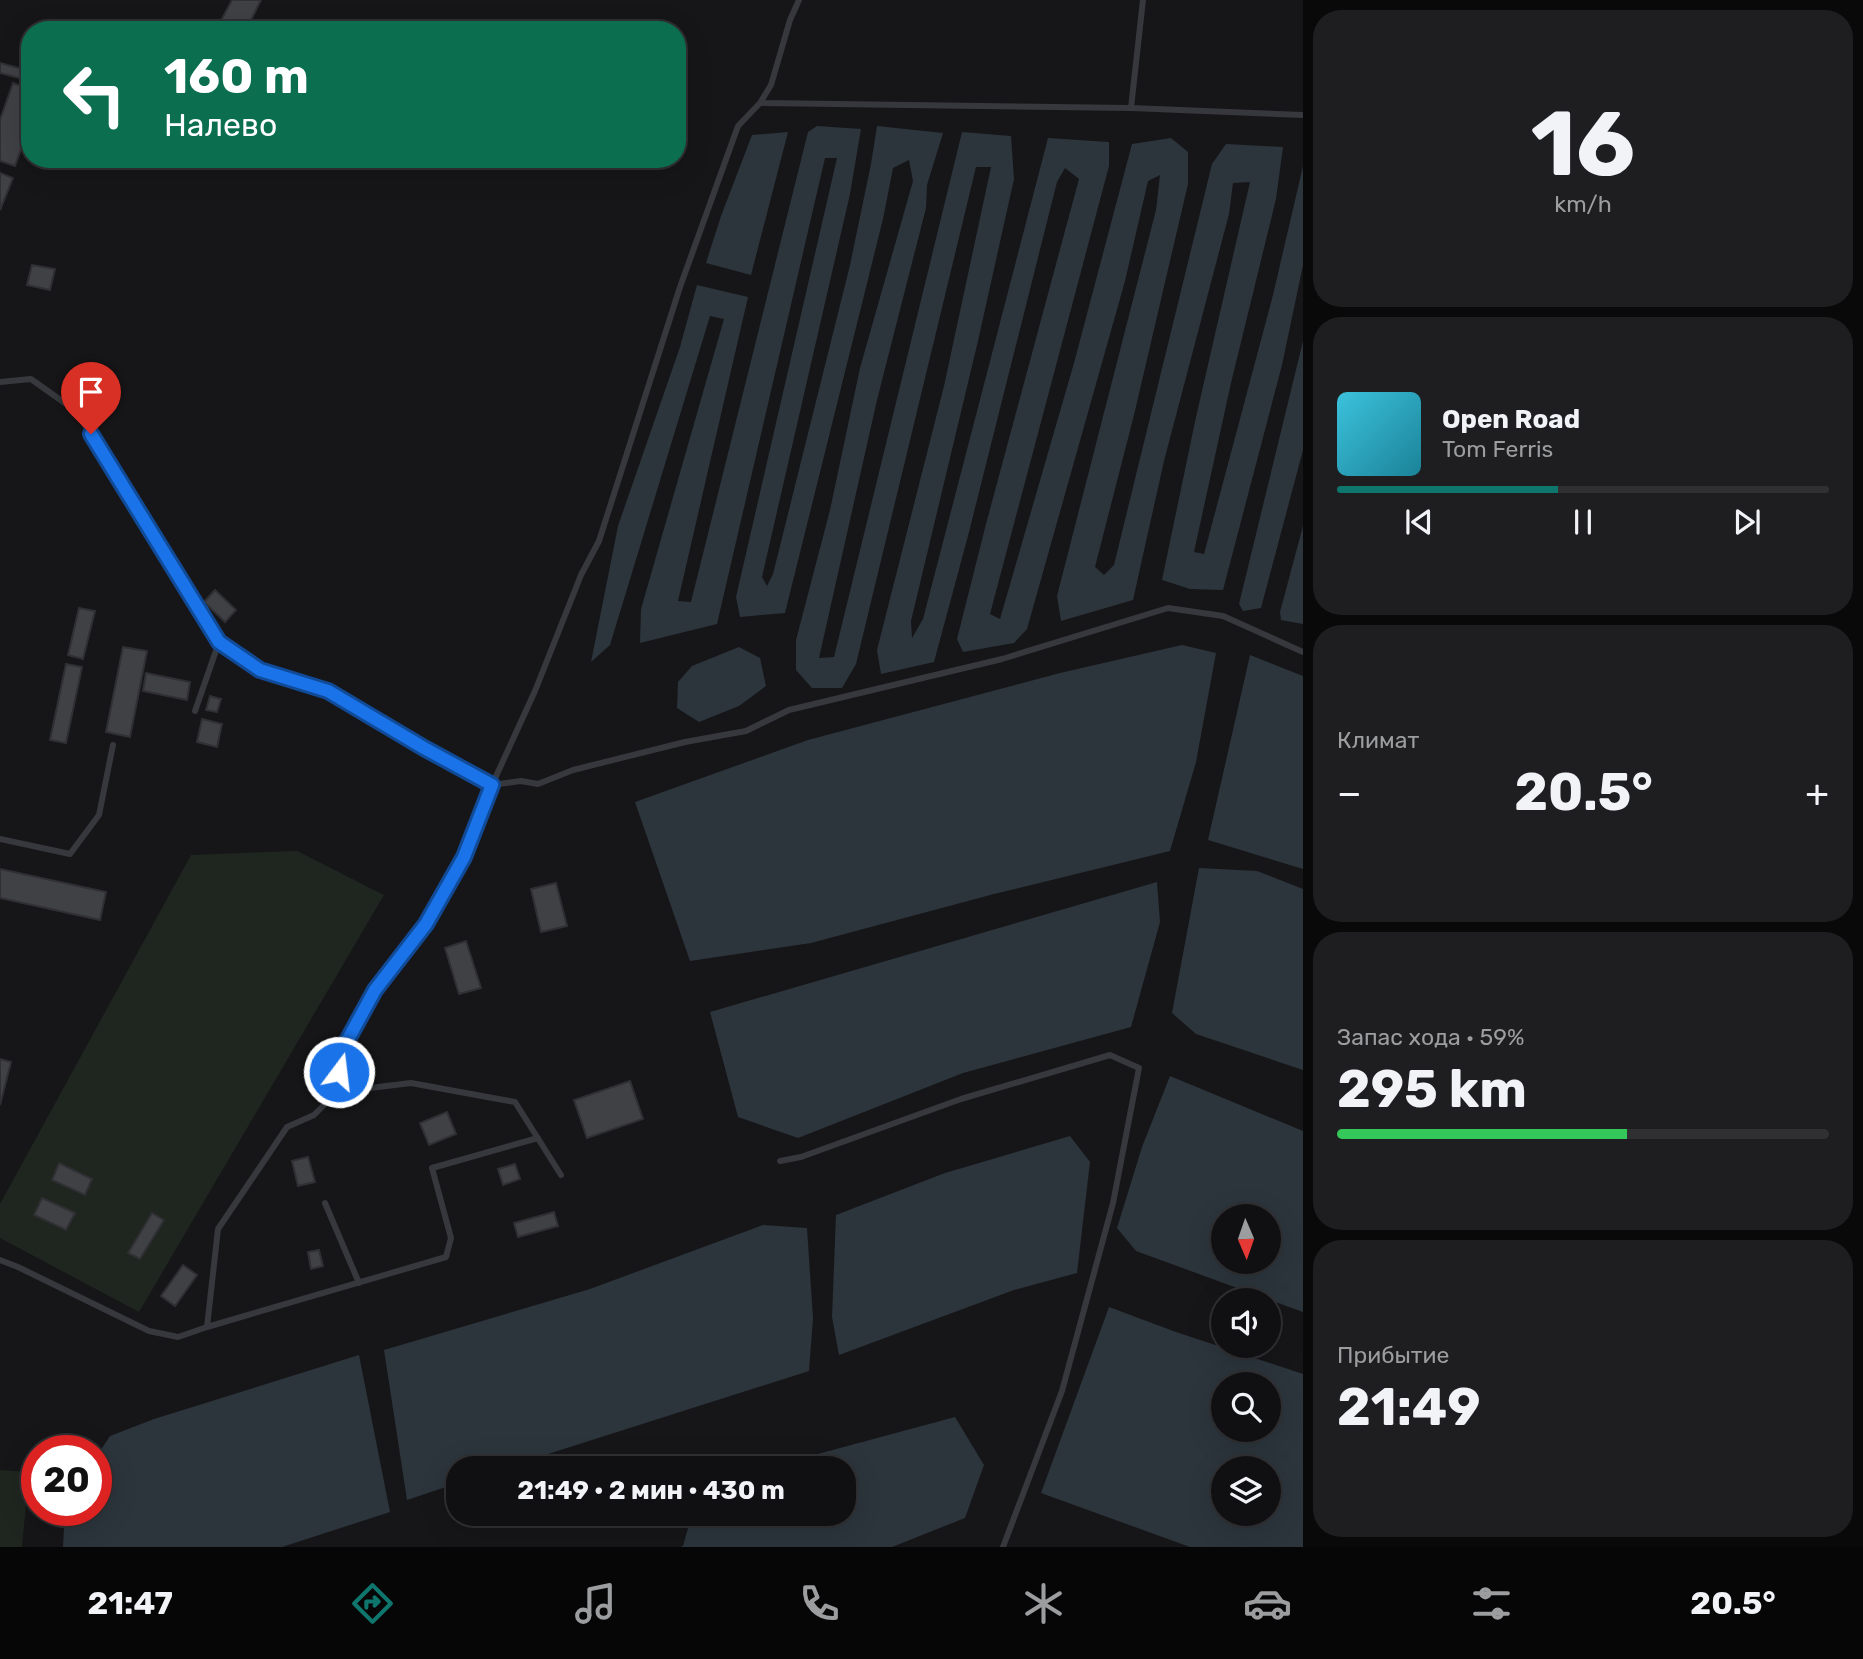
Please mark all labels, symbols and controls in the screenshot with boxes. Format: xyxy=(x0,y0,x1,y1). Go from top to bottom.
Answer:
text: 160 m xyxy=(164,47,309,105)
icon: left xyxy=(49,49,140,140)
text: 16 xyxy=(1531,90,1635,198)
text: Налево xyxy=(164,106,277,144)
text: km/h xyxy=(1554,190,1612,218)
pin xyxy=(61,362,121,434)
icon: arrive xyxy=(72,373,110,411)
text: Open Road xyxy=(1442,404,1580,435)
text: Tom Ferris xyxy=(1442,435,1553,463)
icon: previous xyxy=(1400,503,1438,541)
icon: pause xyxy=(1564,503,1602,541)
icon: next xyxy=(1728,503,1766,541)
text: Климат xyxy=(1337,726,1419,754)
text: 20.5° xyxy=(1514,761,1653,823)
text: − xyxy=(1337,770,1362,816)
text: + xyxy=(1805,770,1829,816)
text: Запас хода · 59% xyxy=(1337,1023,1524,1051)
position arrow xyxy=(302,1035,376,1109)
text: 295 km xyxy=(1337,1058,1527,1120)
north arrow xyxy=(1211,1204,1281,1274)
map controls xyxy=(1211,1204,1281,1526)
button: sound xyxy=(1211,1288,1281,1358)
text: Прибытие xyxy=(1337,1341,1449,1369)
button: search xyxy=(1211,1372,1281,1442)
text: 21:49 xyxy=(1337,1376,1480,1438)
speed limit sign: 20 xyxy=(21,1435,112,1526)
button: layers xyxy=(1211,1456,1281,1526)
text: 21:49 · 2 мин · 430 m xyxy=(517,1475,785,1506)
icon: directions xyxy=(348,1579,397,1628)
icon: music xyxy=(571,1579,620,1628)
icon: phone xyxy=(795,1579,844,1628)
icon: climate xyxy=(1019,1579,1068,1628)
icon: car xyxy=(1243,1579,1292,1628)
icon: filters xyxy=(1467,1579,1516,1628)
text: 21:47 xyxy=(87,1584,173,1622)
text: 20.5° xyxy=(1690,1584,1776,1622)

